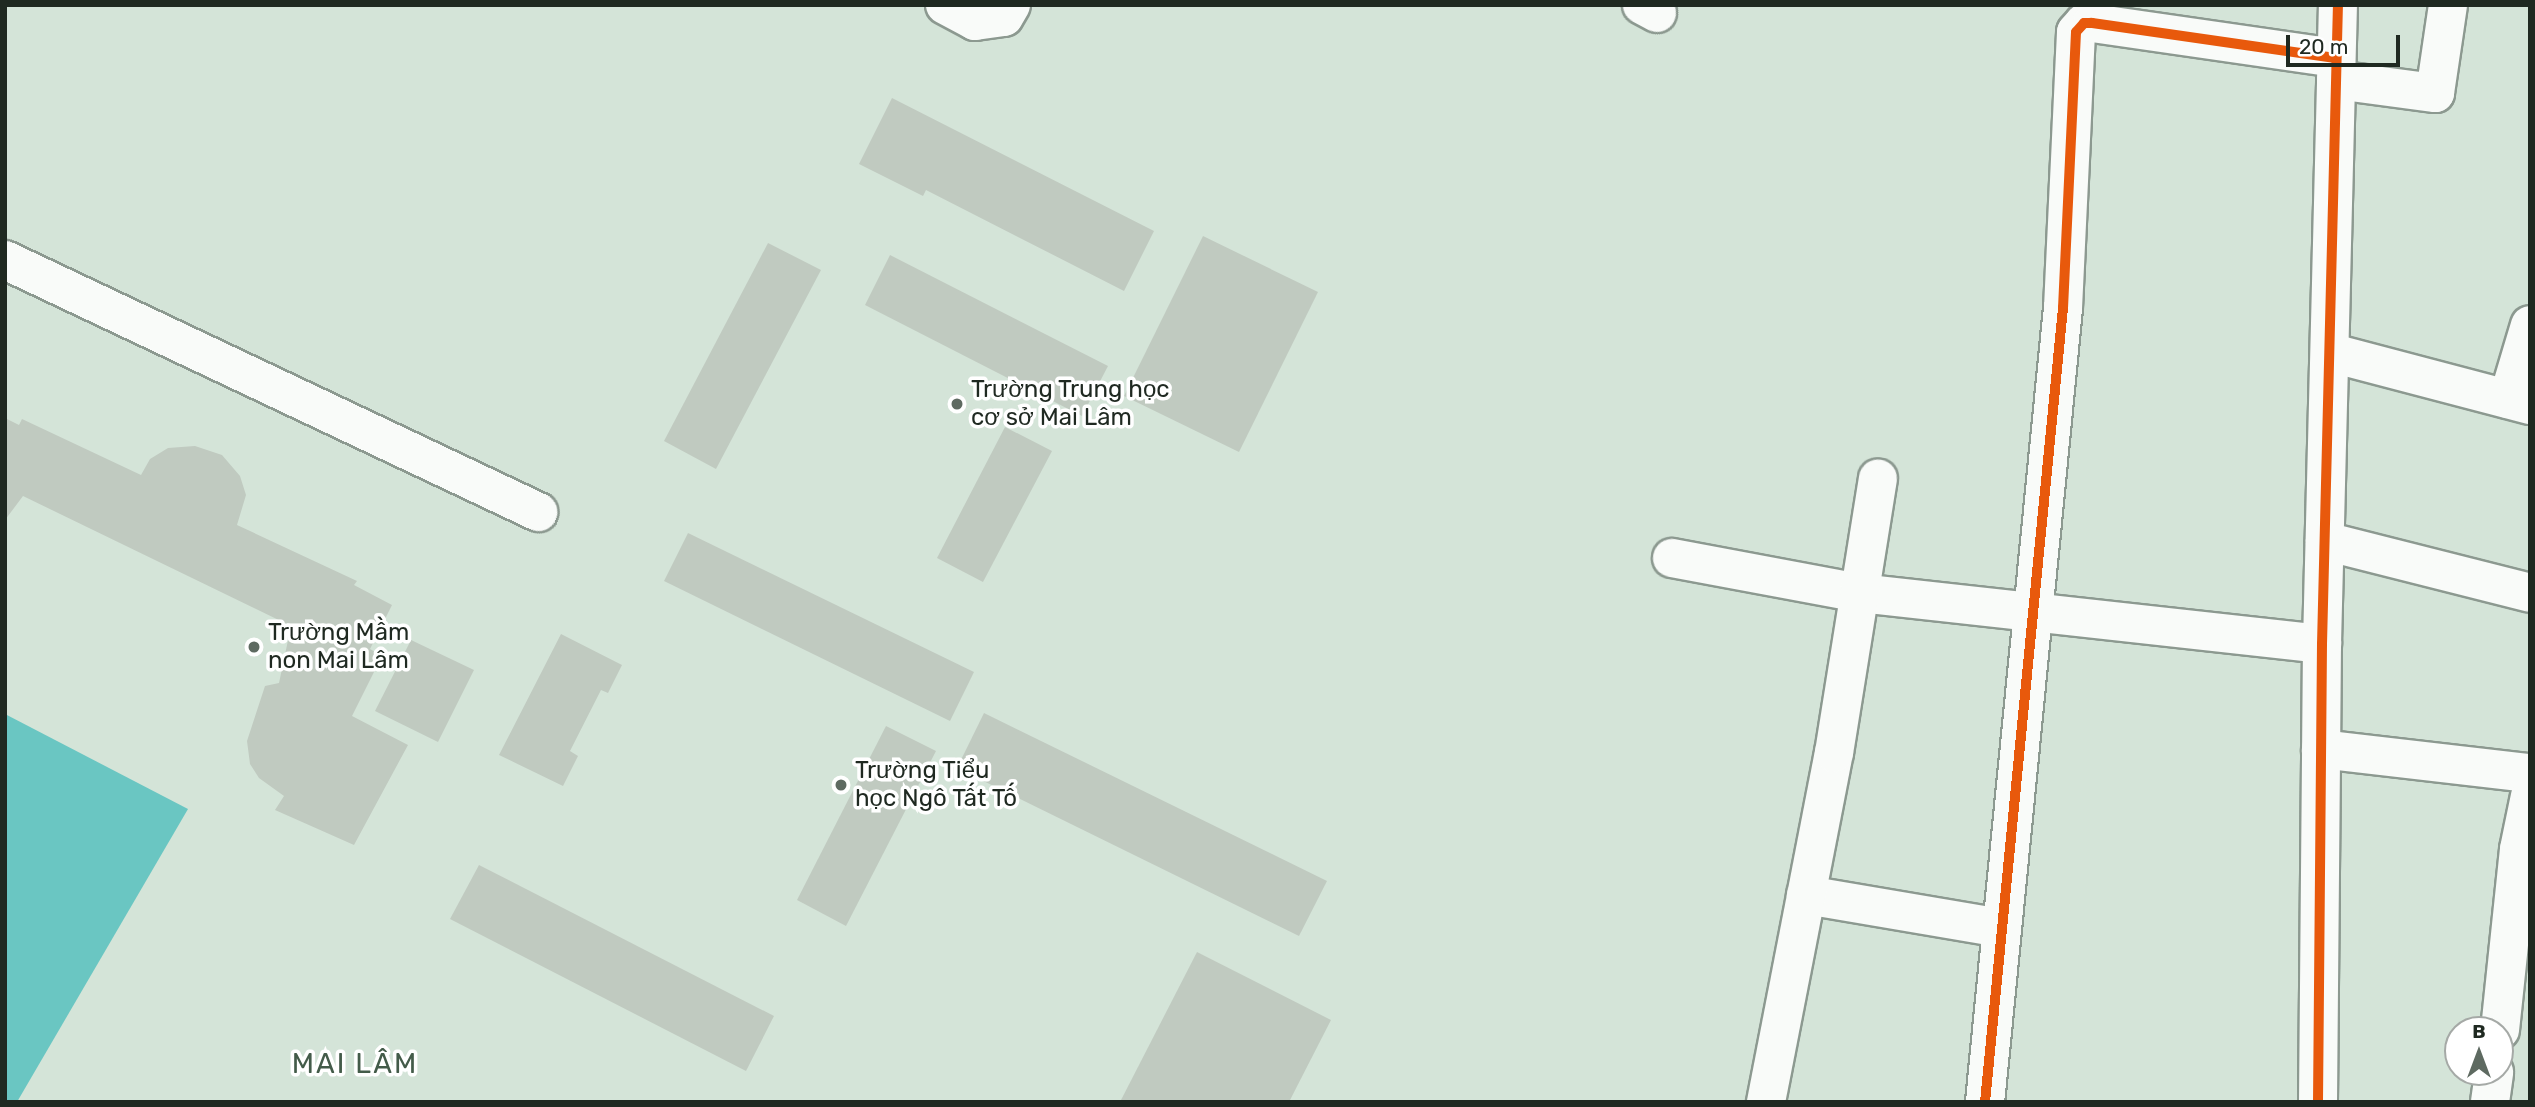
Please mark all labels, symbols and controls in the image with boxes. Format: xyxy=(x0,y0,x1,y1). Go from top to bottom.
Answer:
scale bar xyxy=(2290,21,2404,65)
text: 20 m xyxy=(2299,34,2348,59)
place label: Trường Trung học cơ sở Mai Lâm xyxy=(971,376,1170,432)
marker: Trường Trung học cơ sở Mai Lâm xyxy=(949,396,965,412)
place label: Trường Mầm non Mai Lâm xyxy=(268,619,409,675)
marker: Trường Mầm non Mai Lâm xyxy=(246,639,262,655)
place label: Trường Tiểu học Ngô Tất Tố xyxy=(855,757,1018,813)
marker: Trường Tiểu học Ngô Tất Tố xyxy=(833,777,849,793)
north arrow xyxy=(2444,1016,2514,1086)
text: B xyxy=(2472,1020,2486,1043)
district label: MAI LÂM xyxy=(293,1047,417,1081)

